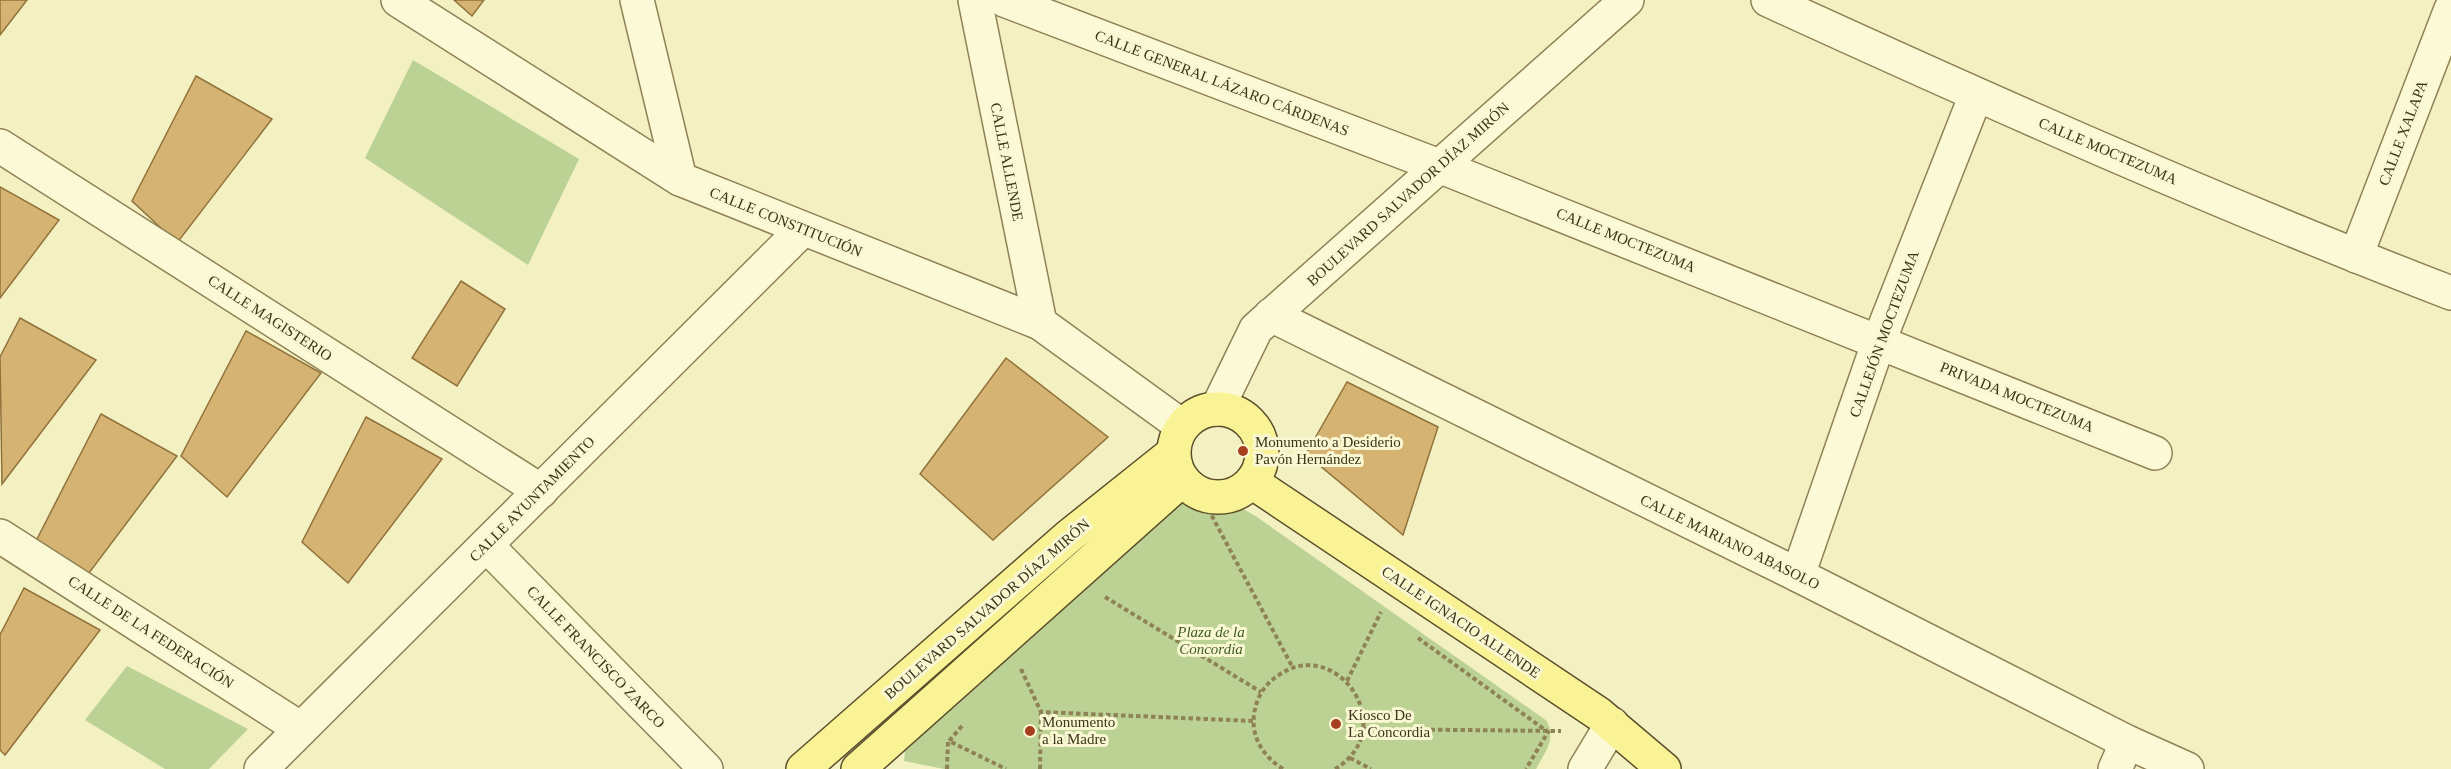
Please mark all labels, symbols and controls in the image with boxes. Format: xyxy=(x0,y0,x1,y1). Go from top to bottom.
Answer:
street label: CALLE GENERAL LÁZARO CÁRDENAS xyxy=(1093,27,1351,139)
street label: CALLE XALAPA xyxy=(2376,78,2431,188)
street label: BOULEVARD SALVADOR DÍAZ MIRÓN xyxy=(1304,99,1512,289)
street label: CALLE ALLENDE xyxy=(988,101,1026,223)
street label: CALLE MOCTEZUMA xyxy=(2036,115,2180,187)
street label: CALLE CONSTITUCIÓN xyxy=(707,184,865,260)
street label: CALLE MOCTEZUMA xyxy=(1554,205,1698,275)
street label: CALLEJÓN MOCTEZUMA xyxy=(1846,248,1922,420)
street label: CALLE MAGISTERIO xyxy=(205,272,335,364)
street label: PRIVADA MOCTEZUMA xyxy=(1938,359,2096,435)
street label: CALLE AYUNTAMIENTO xyxy=(466,433,598,565)
place label: Monumento a Desiderio Pavón Hernández xyxy=(1255,434,1401,467)
marker: Monumento a Desiderio Pavón Hernández xyxy=(1236,444,1250,458)
street label: CALLE MARIANO ABASOLO xyxy=(1638,492,1822,593)
street label: BOULEVARD SALVADOR DÍAZ MIRÓN xyxy=(881,516,1093,702)
street label: CALLE IGNACIO ALLENDE xyxy=(1379,563,1543,681)
street label: CALLE DE LA FEDERACIÓN xyxy=(65,573,237,692)
street label: CALLE FRANCISCO ZARCO xyxy=(524,583,668,731)
park label: Plaza de la Concordia xyxy=(1176,624,1245,657)
place label: Kiosco De La Concordia xyxy=(1348,707,1430,740)
place label: Monumento a la Madre xyxy=(1042,714,1115,747)
marker: Kiosco De La Concordia xyxy=(1329,717,1343,731)
marker: Monumento a la Madre xyxy=(1023,724,1037,738)

